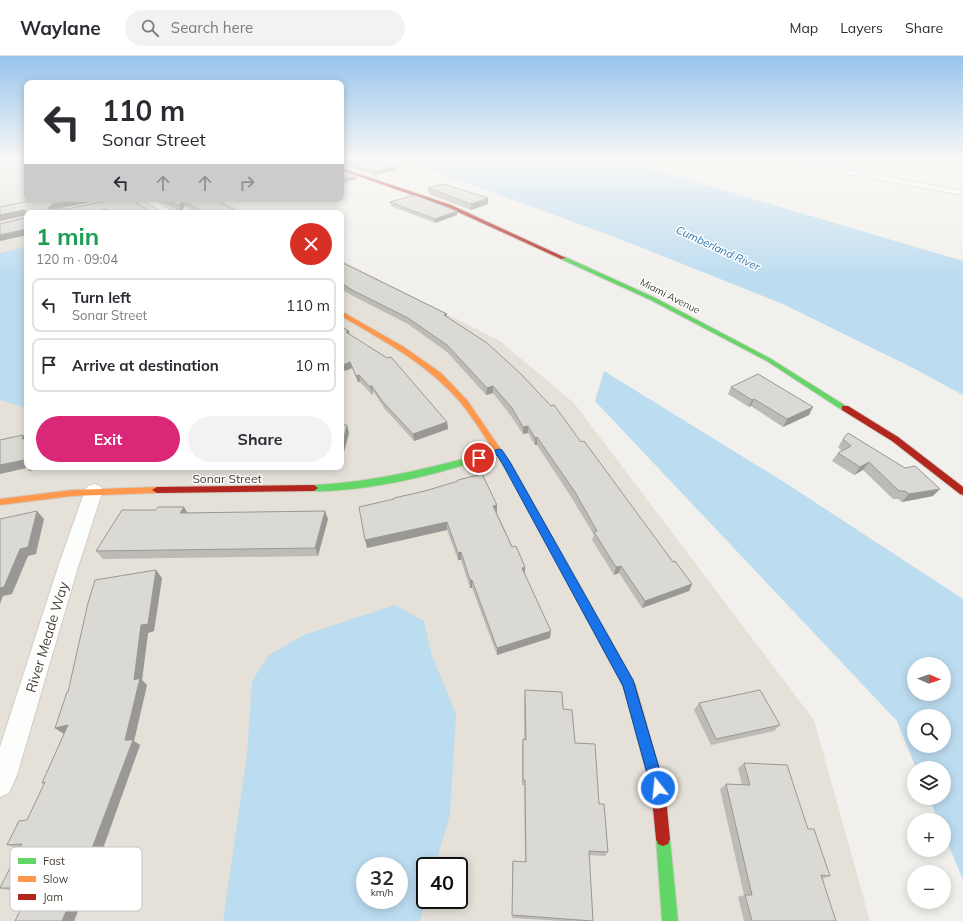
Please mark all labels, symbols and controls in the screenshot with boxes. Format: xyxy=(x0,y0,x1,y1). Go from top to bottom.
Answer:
search box xyxy=(125,10,405,46)
text: Waylane xyxy=(20,16,101,40)
icon: search xyxy=(139,17,161,39)
text: Search here xyxy=(171,18,253,37)
text: Map xyxy=(789,19,818,37)
text: Layers xyxy=(840,19,883,37)
text: Share xyxy=(905,19,943,37)
text: 110 m xyxy=(102,93,185,128)
icon: left xyxy=(36,96,88,148)
text: Sonar Street xyxy=(102,128,206,151)
icon: left xyxy=(110,172,132,194)
icon: ahead xyxy=(152,172,174,194)
icon: ahead xyxy=(194,172,216,194)
icon: right xyxy=(236,172,258,194)
text: 1 min xyxy=(36,221,99,251)
water label: Cumberland River xyxy=(674,222,763,274)
button: close xyxy=(290,223,332,265)
text: 120 m · 09:04 xyxy=(36,251,118,267)
street label: Miami Avenue xyxy=(638,275,702,317)
text: Turn left xyxy=(72,288,131,307)
icon: left xyxy=(38,294,60,316)
text: 110 m xyxy=(286,296,330,315)
text: Sonar Street xyxy=(72,307,147,323)
icon: arrive xyxy=(38,354,60,376)
text: Arrive at destination xyxy=(72,356,219,375)
text: 10 m xyxy=(295,356,330,375)
button: Exit xyxy=(36,416,180,462)
button: Share xyxy=(188,416,332,462)
pin xyxy=(462,441,496,475)
icon: arrive xyxy=(468,447,490,469)
street label: Sonar Street xyxy=(192,471,262,486)
street label: River Meade Way xyxy=(22,579,73,695)
north arrow xyxy=(907,657,951,701)
map controls xyxy=(907,657,951,909)
button: search xyxy=(907,709,951,753)
button: layers xyxy=(907,761,951,805)
position arrow xyxy=(637,767,679,809)
button: + xyxy=(907,813,951,857)
legend xyxy=(10,847,142,911)
text: Fast xyxy=(43,854,65,868)
speed limit sign: 40 xyxy=(416,857,468,909)
text: 32 xyxy=(370,865,394,890)
button: − xyxy=(907,865,951,909)
text: Slow xyxy=(43,872,69,886)
text: km/h xyxy=(371,886,393,899)
text: Jam xyxy=(43,890,63,904)

